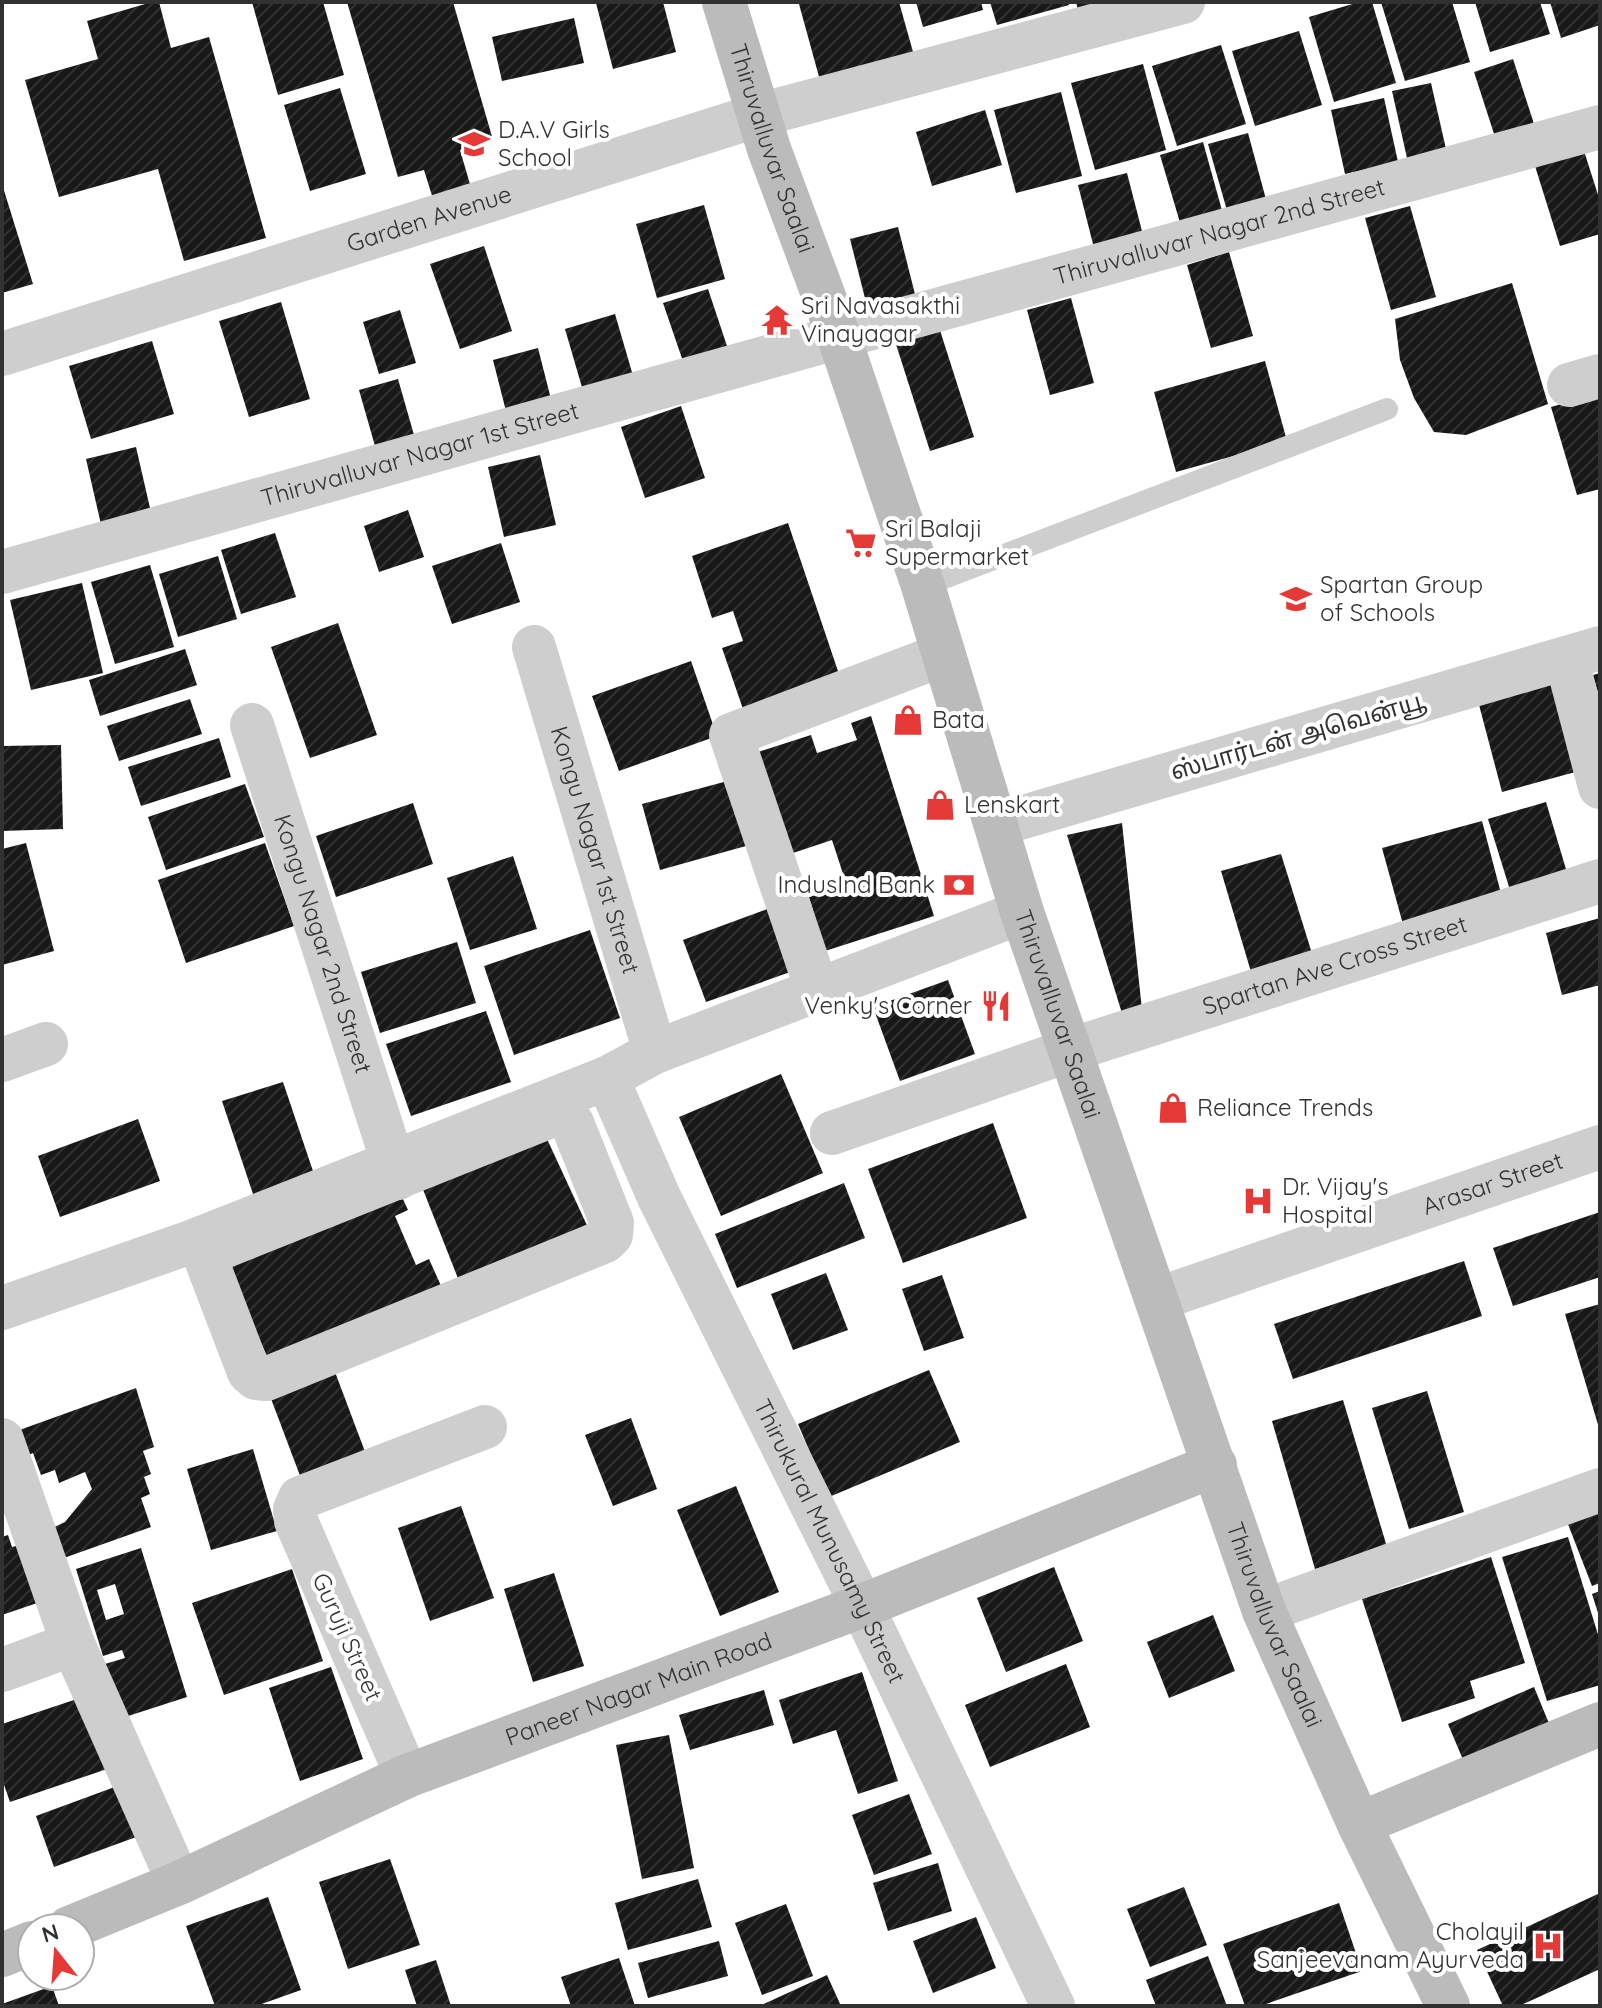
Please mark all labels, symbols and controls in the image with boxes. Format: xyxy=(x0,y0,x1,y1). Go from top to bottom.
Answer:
street label: Thiruvalluvar Saalai xyxy=(724,40,822,257)
place label: D.A.V Girls School xyxy=(498,114,610,172)
school or university icon: D.A.V Girls School xyxy=(457,127,491,161)
street label: Thiruvalluvar Nagar 2nd Street xyxy=(1050,171,1388,291)
street label: Garden Avenue xyxy=(343,178,515,258)
place label: Sri Navasakthi Vinayagar xyxy=(801,290,960,348)
temple icon: Sri Navasakthi Vinayagar xyxy=(760,303,794,337)
street label: Thiruvalluvar Nagar 1st Street xyxy=(257,395,582,513)
place label: Sri Balaji Supermarket xyxy=(885,513,1029,571)
supermarket icon: Sri Balaji Supermarket xyxy=(844,526,878,560)
place label: Spartan Group of Schools xyxy=(1320,569,1483,627)
school or university icon: Spartan Group of Schools xyxy=(1279,582,1313,616)
street label: ஸ்பார்டன் அவென்யூ xyxy=(1167,684,1430,788)
shop icon: Bata xyxy=(891,703,925,737)
place label: Bata xyxy=(932,704,985,734)
street label: Kongu Nagar 1st Street xyxy=(545,723,647,977)
shop icon: Lenskart xyxy=(923,788,957,822)
place label: Lenskart xyxy=(964,789,1060,819)
street label: Kongu Nagar 2nd Street xyxy=(268,810,379,1077)
bank icon: IndusInd Bank xyxy=(942,868,976,902)
place label: IndusInd Bank xyxy=(777,869,935,899)
street label: Thiruvalluvar Saalai xyxy=(1008,905,1108,1122)
street label: Spartan Ave Cross Street xyxy=(1198,908,1471,1021)
restaurant icon: Venky's Corner xyxy=(979,989,1013,1023)
place label: Venky's Corner xyxy=(804,990,972,1020)
shop icon: Reliance Trends xyxy=(1156,1091,1190,1125)
place label: Reliance Trends xyxy=(1197,1092,1373,1122)
street label: Arasar Street xyxy=(1418,1145,1567,1221)
place label: Dr. Vijay's Hospital xyxy=(1282,1171,1389,1229)
hospital icon: Dr. Vijay's Hospital xyxy=(1241,1184,1275,1218)
street label: Thirukural Munusamy Street xyxy=(748,1394,913,1688)
street label: Thiruvalluvar Saalai xyxy=(1220,1518,1330,1732)
street label: Guruji Street xyxy=(306,1568,389,1705)
street label: Paneer Nagar Main Road xyxy=(501,1625,776,1752)
north arrow xyxy=(16,1912,96,1992)
place label: Cholayil Sanjeevanam Ayurveda xyxy=(1257,1916,1524,1974)
text: N xyxy=(38,1917,62,1949)
hospital icon: Cholayil Sanjeevanam Ayurveda xyxy=(1531,1929,1565,1963)

